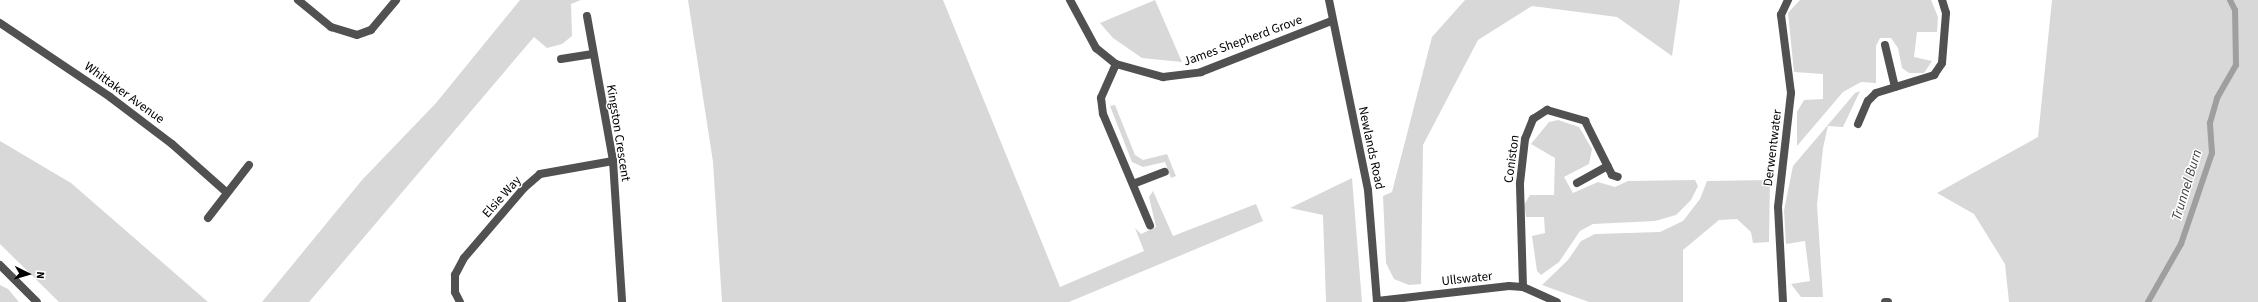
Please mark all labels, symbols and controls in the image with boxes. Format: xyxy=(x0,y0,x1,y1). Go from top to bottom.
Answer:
street label: James Shepherd Grove xyxy=(1181,12,1305,70)
street label: Whittaker Avenue xyxy=(81,59,167,127)
street label: Kingston Crescent xyxy=(603,83,633,183)
street label: Newlands Road xyxy=(1355,105,1387,191)
street label: Derwentwater xyxy=(1761,109,1785,187)
street label: Coniston xyxy=(1501,134,1523,184)
water label: Trunnel Burn xyxy=(2168,148,2206,222)
street label: Elsie Way xyxy=(479,173,525,221)
north arrow xyxy=(8,254,48,294)
street label: Ullswater xyxy=(1441,269,1493,289)
text: N xyxy=(33,271,48,279)

